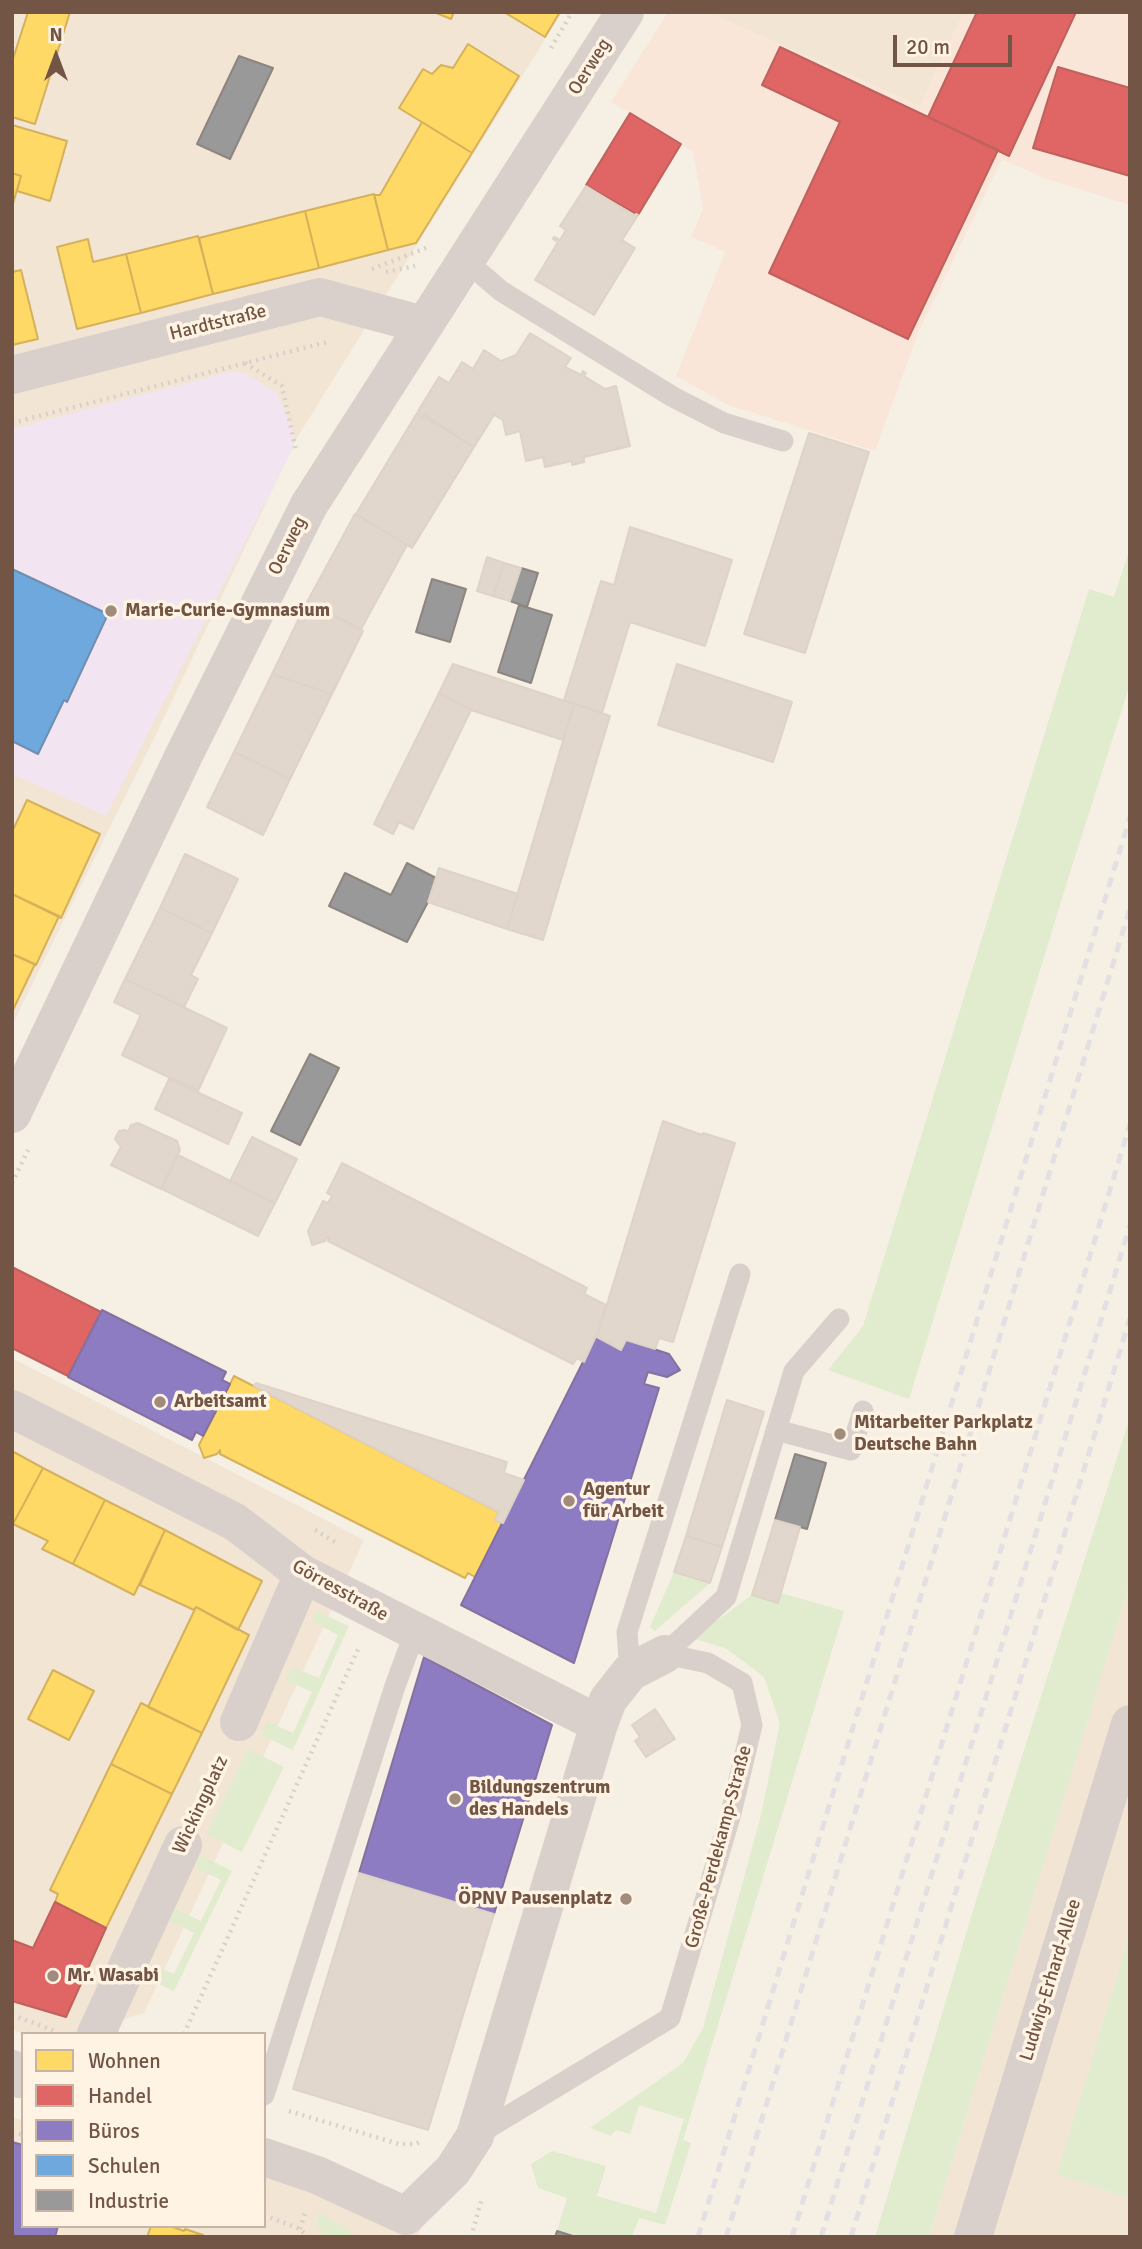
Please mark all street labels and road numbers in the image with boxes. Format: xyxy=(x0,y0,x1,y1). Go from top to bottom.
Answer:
street label: Oerweg xyxy=(564,34,616,100)
street label: Hardtstraße xyxy=(167,300,269,346)
street label: Oerweg xyxy=(264,513,312,579)
street label: Görresstraße xyxy=(288,1555,392,1627)
street label: Große-Perdekamp-Straße xyxy=(681,1743,757,1951)
street label: Wickingplatz xyxy=(168,1752,234,1858)
street label: Ludwig-Erhard-Allee xyxy=(1016,1896,1086,2064)

